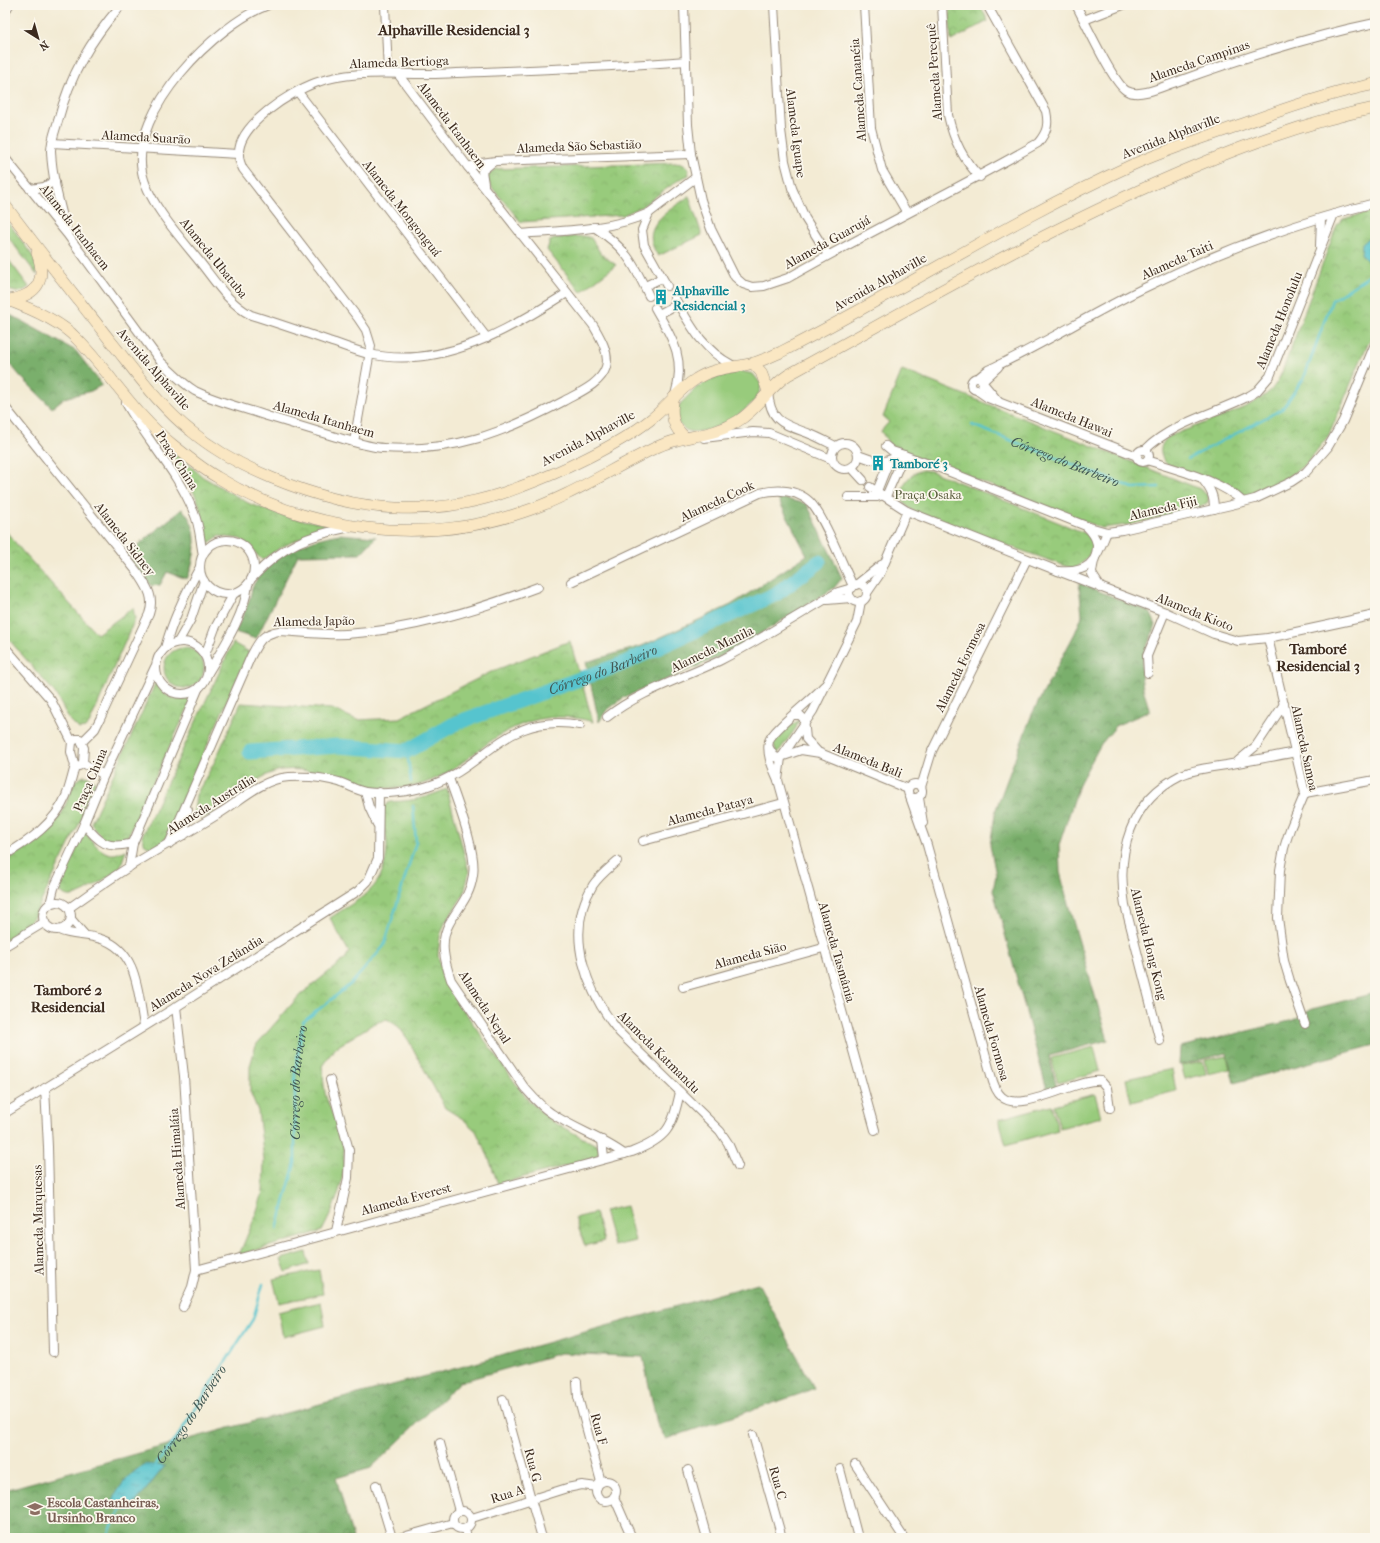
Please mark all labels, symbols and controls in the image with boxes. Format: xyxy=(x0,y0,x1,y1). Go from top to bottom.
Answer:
north arrow xyxy=(18,18,58,58)
district label: Alphaville Residencial 3 xyxy=(377,21,530,39)
street label: Alameda Perequê xyxy=(923,22,945,122)
street label: Alameda Cananéia xyxy=(847,37,869,143)
street label: Alameda Campinas xyxy=(1146,37,1252,86)
text: N xyxy=(36,38,51,54)
street label: Alameda Bertioga xyxy=(348,53,450,71)
street label: Alameda Itanhaem xyxy=(414,78,490,171)
street label: Alameda Iguape xyxy=(783,86,809,179)
street label: Avenida Alphaville xyxy=(1119,110,1223,162)
street label: Alameda Suarão xyxy=(100,127,191,147)
street label: Alameda São Sebastião xyxy=(515,136,642,156)
street label: Alameda Mongonguá xyxy=(359,156,445,260)
street label: Alameda Itanhaem xyxy=(36,180,113,273)
street label: Alameda Guarujá xyxy=(781,212,873,272)
street label: Alameda Ubatuba xyxy=(176,214,252,302)
street label: Alameda Taiti xyxy=(1138,237,1215,283)
street label: Avenida Alphaville xyxy=(830,250,930,314)
street label: Alameda Honolulu xyxy=(1252,269,1306,372)
place label: Alphaville Residencial 3 xyxy=(672,283,746,314)
building icon: Alphaville Residencial 3 xyxy=(652,288,670,306)
street label: Avenida Alphaville xyxy=(114,324,194,414)
street label: Alameda Hawai xyxy=(1028,393,1115,440)
street label: Alameda Itanhaem xyxy=(271,397,377,441)
street label: Avenida Alphaville xyxy=(538,407,638,469)
street label: Praça China xyxy=(152,428,202,494)
water label: Córrego do Barbeiro xyxy=(1008,433,1122,490)
building icon: Tamboré 3 xyxy=(869,454,887,472)
place label: Tamboré 3 xyxy=(889,456,948,472)
street label: Alameda Cook xyxy=(677,477,757,525)
park label: Praça Osaka xyxy=(894,487,963,503)
street label: Alameda Fiji xyxy=(1127,493,1198,523)
street label: Alameda Sidney xyxy=(91,498,159,580)
street label: Alameda Kioto xyxy=(1153,589,1236,634)
street label: Alameda Japão xyxy=(272,613,355,629)
street label: Alameda Formosa xyxy=(931,619,989,715)
street label: Alameda Manila xyxy=(667,622,757,676)
district label: Tamboré Residencial 3 xyxy=(1276,640,1360,675)
water label: Córrego do Barbeiro xyxy=(546,641,660,698)
street label: Alameda Samoa xyxy=(1288,703,1322,793)
street label: Alameda Bali xyxy=(830,739,905,781)
street label: Praça China xyxy=(70,745,111,814)
street label: Alameda Austrália xyxy=(163,770,259,838)
street label: Alameda Pataya xyxy=(665,791,755,829)
street label: Alameda Hong Kong xyxy=(1128,885,1170,1003)
street label: Alameda Tasmânia xyxy=(815,899,859,1005)
street label: Alameda Nova Zelândia xyxy=(145,931,267,1015)
street label: Alameda Sião xyxy=(711,938,788,972)
street label: Alameda Nepal xyxy=(455,967,514,1047)
district label: Tamboré 2 Residencial xyxy=(31,981,106,1016)
street label: Alameda Formosa xyxy=(971,983,1013,1083)
street label: Alameda Katmandu xyxy=(614,1007,704,1097)
water label: Córrego do Barbeiro xyxy=(286,1024,311,1140)
street label: Alameda Himaláia xyxy=(166,1107,188,1211)
street label: Alameda Marquesas xyxy=(30,1164,46,1276)
street label: Alameda Everest xyxy=(358,1180,453,1219)
water label: Córrego do Barbeiro xyxy=(152,1362,230,1467)
street label: Rua F xyxy=(588,1411,610,1447)
street label: Rua G xyxy=(521,1446,545,1484)
street label: Rua C xyxy=(766,1465,790,1502)
street label: Rua A xyxy=(489,1481,526,1506)
place label: Escola Castanheiras, Ursinho Branco xyxy=(46,1495,159,1525)
school or university icon: Escola Castanheiras, Ursinho Branco xyxy=(26,1500,44,1518)

